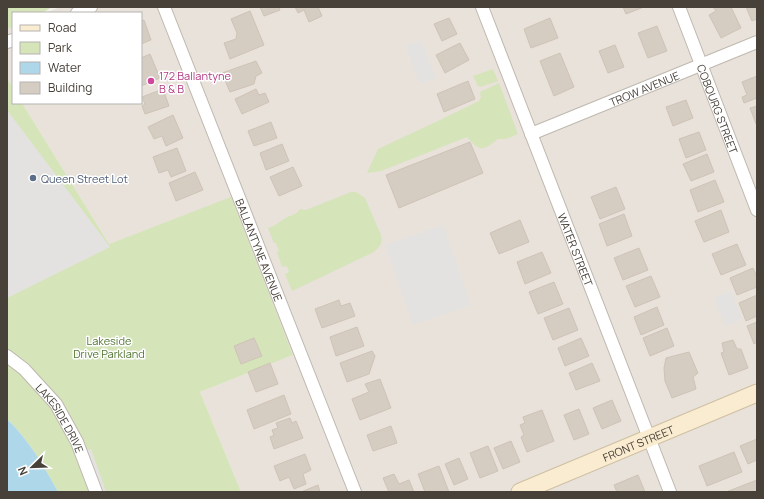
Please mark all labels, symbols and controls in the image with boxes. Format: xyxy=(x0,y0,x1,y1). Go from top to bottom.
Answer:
legend xyxy=(12,12,142,104)
text: Road xyxy=(48,19,76,36)
text: Park xyxy=(48,39,73,56)
text: Water xyxy=(48,59,82,76)
street label: COBOURG STREET xyxy=(694,62,742,156)
street label: TROW AVENUE xyxy=(607,67,681,109)
place label: 172 Ballantyne B & B xyxy=(159,68,231,96)
marker: 172 Ballantyne B & B xyxy=(146,76,156,86)
text: Building xyxy=(48,79,92,96)
place label: Queen Street Lot xyxy=(41,171,128,186)
marker: Queen Street Lot xyxy=(28,173,38,183)
street label: BALLANTYNE AVENUE xyxy=(233,196,287,303)
street label: WATER STREET xyxy=(555,211,597,289)
park label: Lakeside Drive Parkland xyxy=(73,333,145,361)
street label: LAKESIDE DRIVE xyxy=(33,380,88,455)
street label: FRONT STREET xyxy=(600,421,676,464)
north arrow xyxy=(12,447,52,487)
text: N xyxy=(14,464,31,478)

